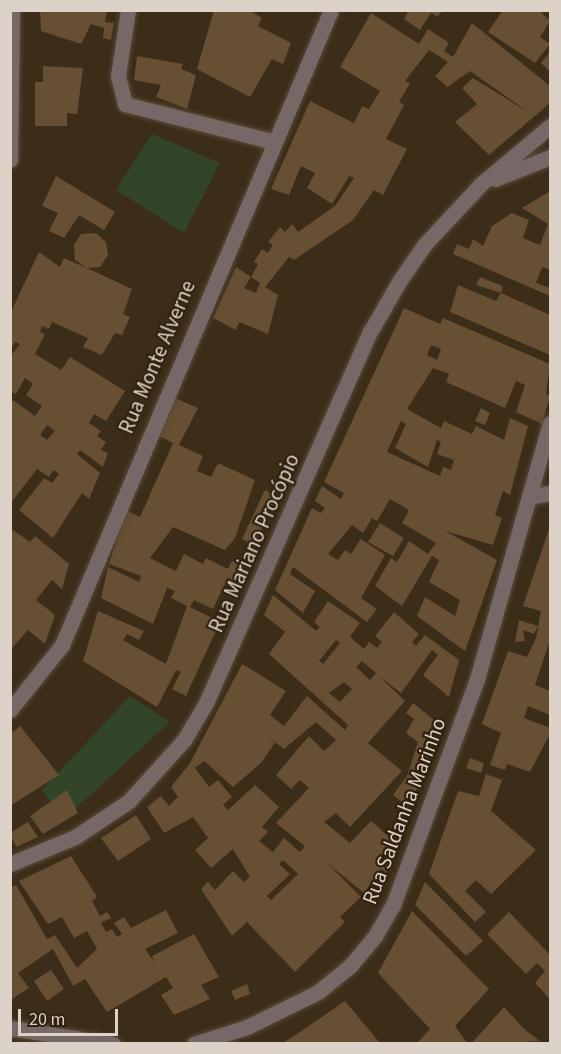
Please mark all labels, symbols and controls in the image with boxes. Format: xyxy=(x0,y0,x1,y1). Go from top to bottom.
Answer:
street label: Rua Monte Alverne xyxy=(113,277,201,437)
street label: Rua Mariano Procópio xyxy=(203,450,305,636)
street label: Rua Saldanha Marinho xyxy=(357,714,451,908)
scale bar xyxy=(21,997,122,1035)
text: 20 m xyxy=(29,1007,65,1032)

